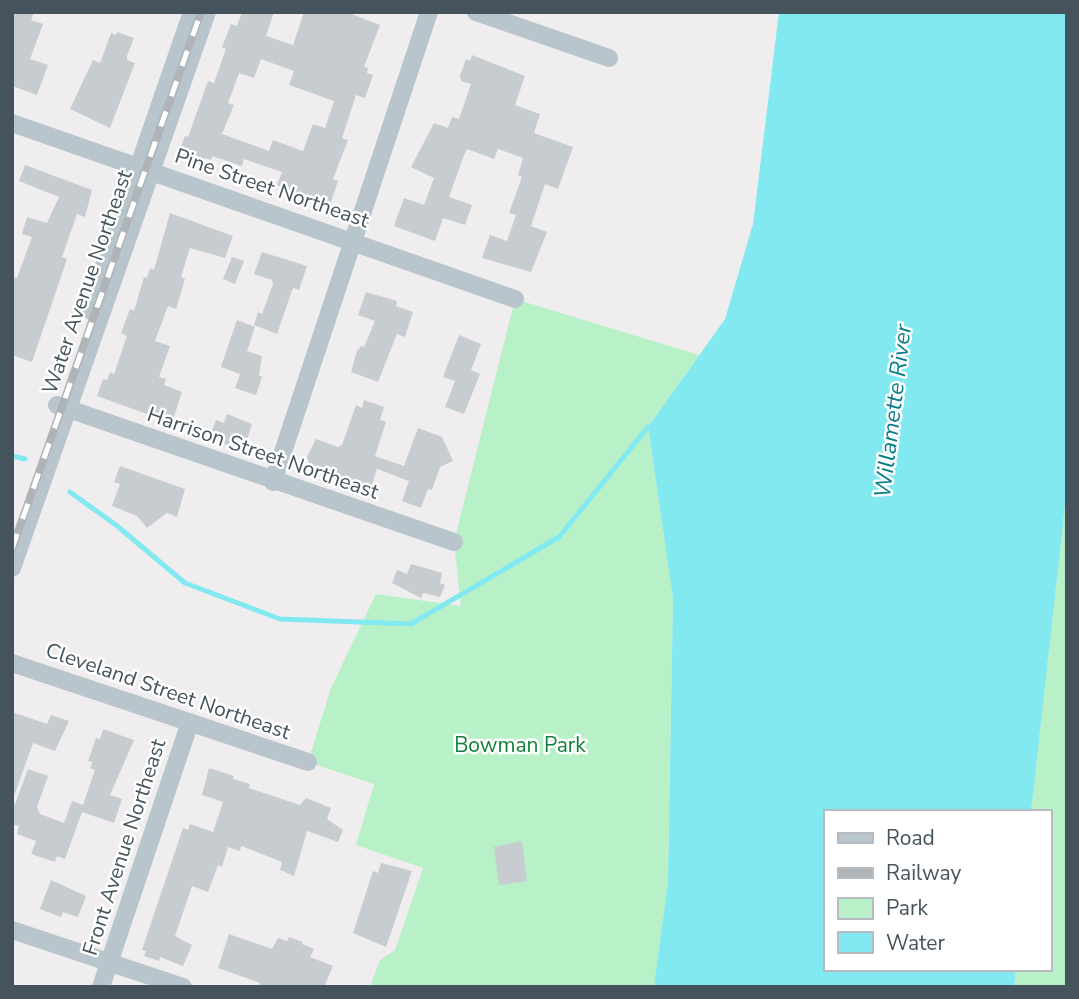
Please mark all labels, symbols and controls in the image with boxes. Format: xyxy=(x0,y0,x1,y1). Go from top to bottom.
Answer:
street label: Pine Street Northeast xyxy=(171,142,373,235)
street label: Water Avenue Northeast xyxy=(35,166,139,398)
water label: Willamette River xyxy=(867,321,919,500)
street label: Harrison Street Northeast xyxy=(144,400,383,506)
street label: Cleveland Street Northeast xyxy=(42,636,295,746)
park label: Bowman Park xyxy=(454,731,586,759)
street label: Front Avenue Northeast xyxy=(76,735,172,959)
legend xyxy=(824,810,1051,971)
text: Road xyxy=(886,824,935,852)
text: Railway xyxy=(886,859,961,887)
text: Park xyxy=(886,894,928,922)
text: Water xyxy=(886,929,945,957)

